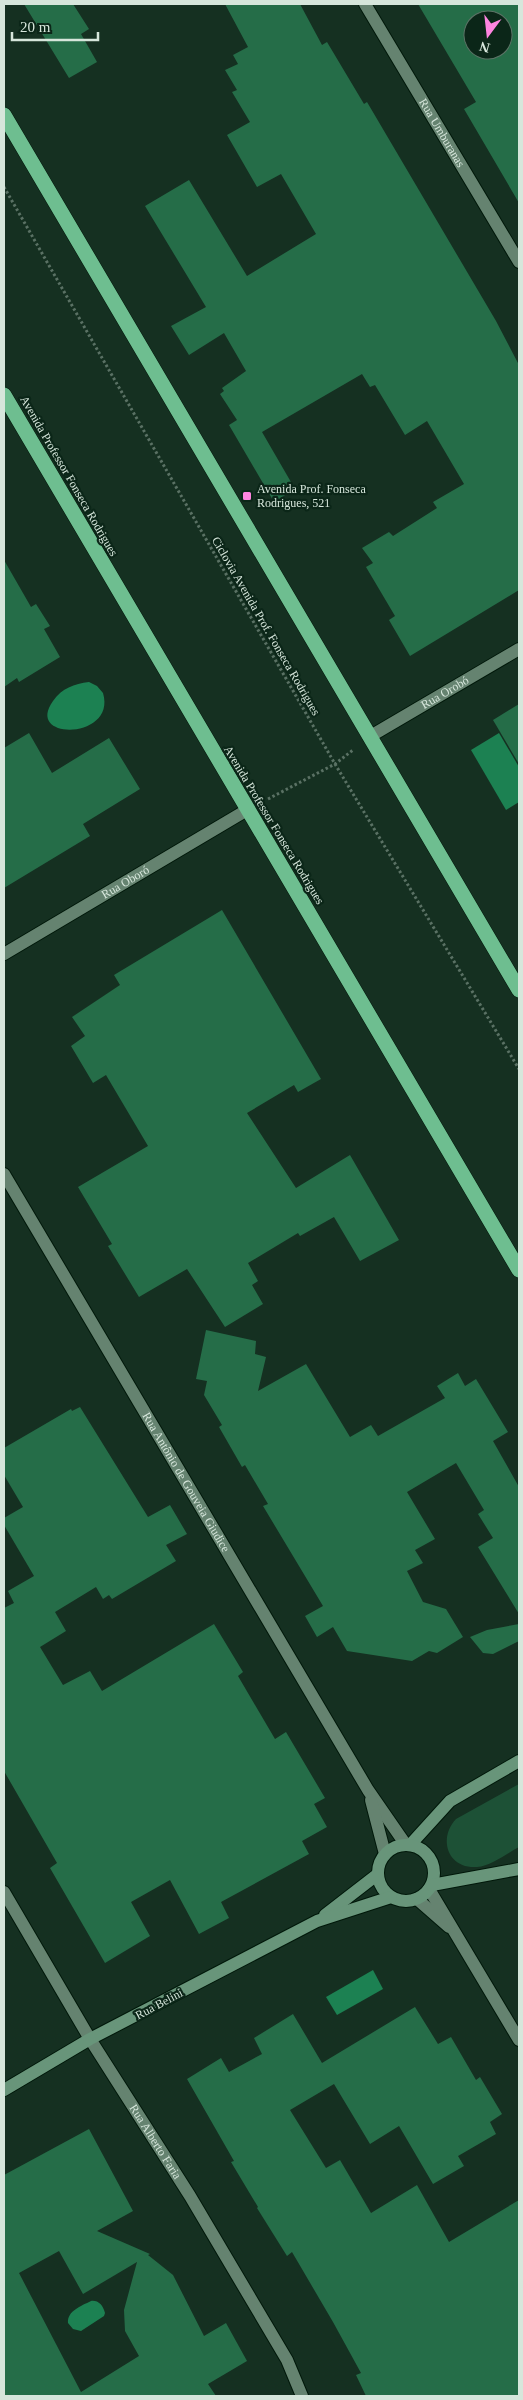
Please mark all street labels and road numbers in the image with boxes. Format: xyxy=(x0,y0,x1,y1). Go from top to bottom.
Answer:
street label: Rua Umburanas xyxy=(416,96,468,170)
street label: Avenida Professor Fonseca Rodrigues xyxy=(17,393,121,559)
street label: Ciclovia Avenida Prof. Fonseca Rodrigues xyxy=(209,534,323,718)
street label: Rua Orobó xyxy=(418,673,471,712)
street label: Avenida Professor Fonseca Rodrigues xyxy=(221,743,327,907)
street label: Rua Oboró xyxy=(99,863,152,902)
street label: Rua Antônio de Gouveia Giudice xyxy=(139,1410,233,1555)
street label: Rua Belini xyxy=(133,1985,186,2022)
street label: Rua Alberto Faria xyxy=(126,2102,185,2182)

